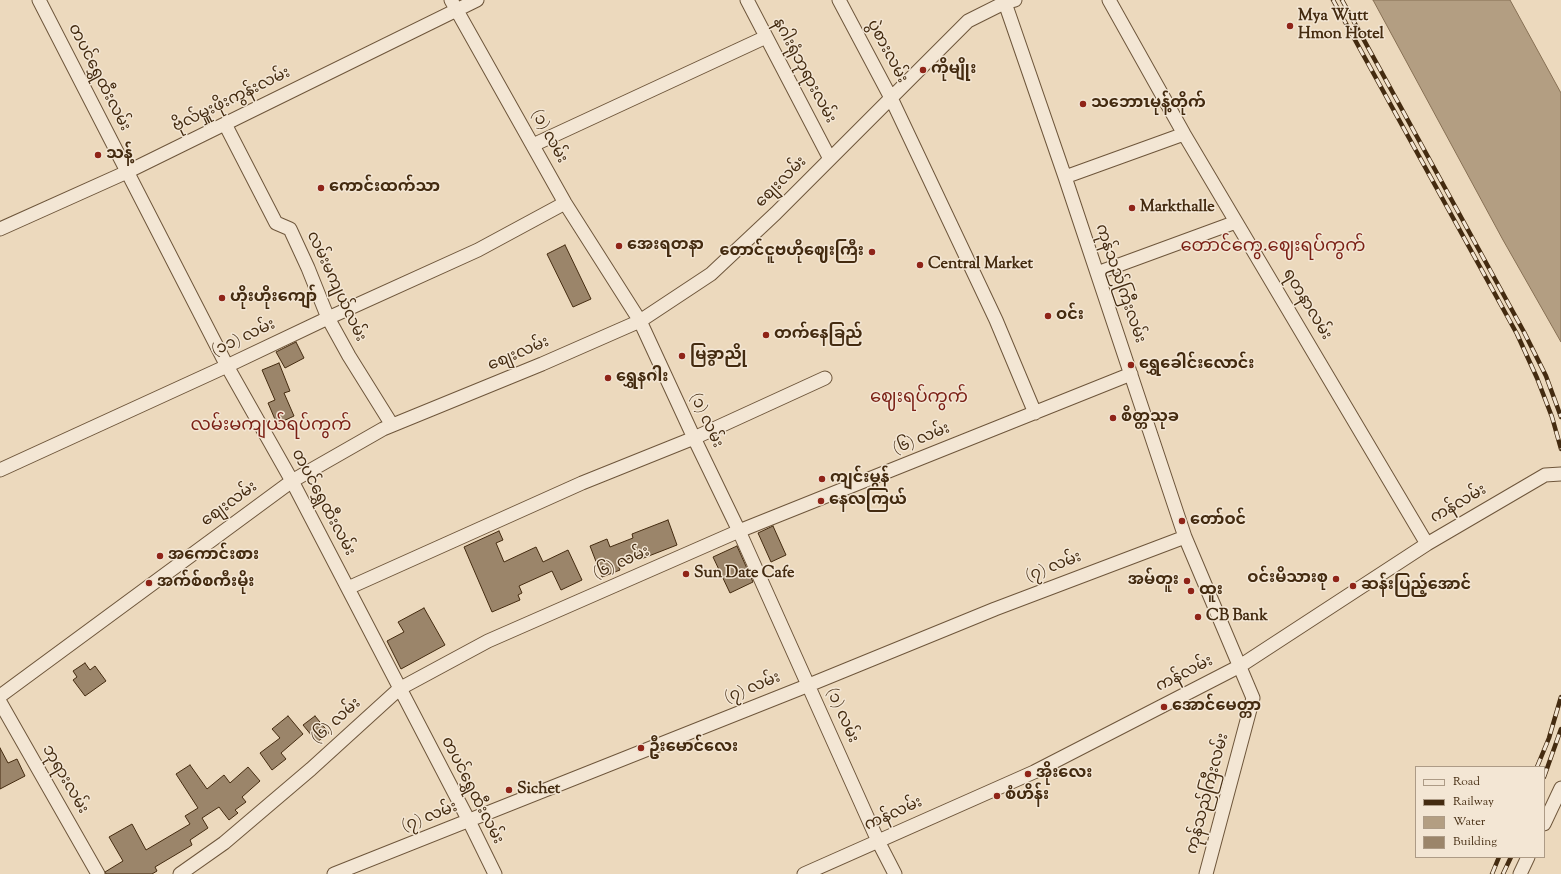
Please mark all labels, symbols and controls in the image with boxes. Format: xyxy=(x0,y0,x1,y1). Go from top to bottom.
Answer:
place label: Mya Wutt Hmon Hotel xyxy=(1298,7,1384,45)
street label: နဂါးရုံဘုရားလမ်း xyxy=(767,15,839,127)
street label: ပွဲစားလမ်း xyxy=(861,17,911,87)
street label: တပင်ရွှေထီးလမ်း xyxy=(63,21,133,135)
marker: Mya Wutt Hmon Hotel xyxy=(1285,21,1295,31)
place label: ကိုမျိုး xyxy=(931,60,976,80)
street label: ဗိုလ်မှူးဖိုးကွန်းလမ်း xyxy=(170,64,294,138)
marker: ကိုမျိုး xyxy=(918,65,928,75)
place label: သဘောၤမုန့်တိုက် xyxy=(1091,94,1206,114)
marker: သဘောၤမုန့်တိုက် xyxy=(1078,99,1088,109)
street label: (၁) လမ်း xyxy=(526,107,570,167)
place label: သန့် xyxy=(106,145,133,165)
marker: သန့် xyxy=(93,150,103,160)
street label: စျေးလမ်း xyxy=(752,153,812,213)
place label: ကောင်းထက်သာ xyxy=(329,178,440,198)
marker: ကောင်းထက်သာ xyxy=(316,183,326,193)
place label: Markthalle xyxy=(1140,198,1215,218)
marker: Markthalle xyxy=(1127,203,1137,213)
street label: ကုန်သည်ကြီးလမ်း xyxy=(1090,222,1148,346)
street label: လမ်းမကျယ်လမ်း xyxy=(301,229,369,345)
place label: အေးရတနာ xyxy=(627,236,704,256)
district label: တောင်ကွေ.ဈေးရပ်ကွက် xyxy=(1180,237,1366,259)
marker: အေးရတနာ xyxy=(614,241,624,251)
place label: တောင်ငူဗဟိုဈေးကြီး xyxy=(719,242,864,262)
marker: တောင်ငူဗဟိုဈေးကြီး xyxy=(867,247,877,257)
place label: Central Market xyxy=(928,255,1033,275)
marker: Central Market xyxy=(915,260,925,270)
street label: ရတနာလမ်း xyxy=(1277,266,1335,344)
place label: ဟိုးဟိုးကျော် xyxy=(230,288,317,308)
marker: ဟိုးဟိုးကျော် xyxy=(217,293,227,303)
place label: ဝင်း xyxy=(1056,306,1084,326)
marker: ဝင်း xyxy=(1043,311,1053,321)
street label: (၁၁) လမ်း xyxy=(209,316,279,362)
place label: တက်နေခြည် xyxy=(774,325,862,345)
marker: တက်နေခြည် xyxy=(761,330,771,340)
street label: စျေးလမ်း xyxy=(485,334,553,376)
place label: မြခွာညို xyxy=(690,346,747,366)
marker: မြခွာညို xyxy=(677,351,687,361)
place label: ရွှေခေါင်းလောင်း xyxy=(1139,355,1254,375)
marker: ရွှေခေါင်းလောင်း xyxy=(1126,360,1136,370)
place label: ရွှေနဂါး xyxy=(616,368,668,388)
marker: ရွှေနဂါး xyxy=(603,373,613,383)
district label: ဈေးရပ်ကွက် xyxy=(870,388,968,410)
street label: (၁) လမ်း xyxy=(684,391,726,451)
place label: စိတ္တသုခ xyxy=(1121,408,1179,428)
marker: စိတ္တသုခ xyxy=(1108,413,1118,423)
district label: လမ်းမကျယ်ရပ်ကွက် xyxy=(191,416,351,438)
street label: (၆) လမ်း xyxy=(891,420,953,460)
street label: တပင်ရွှေထီးလမ်း xyxy=(286,446,358,560)
place label: ကျင်းမွန် xyxy=(830,469,890,489)
marker: ကျင်းမွန် xyxy=(817,474,827,484)
street label: စျေးလမ်း xyxy=(198,478,262,532)
street label: ကန်လမ်း xyxy=(1428,481,1490,529)
place label: နေလကြယ် xyxy=(829,491,907,511)
marker: နေလကြယ် xyxy=(816,496,826,506)
place label: တော်ဝင် xyxy=(1190,511,1246,531)
marker: တော်ဝင် xyxy=(1177,516,1187,526)
street label: (၆) လမ်း xyxy=(591,543,653,585)
place label: အကောင်းစား xyxy=(168,546,259,566)
street label: (၇) လမ်း xyxy=(1023,549,1085,587)
marker: အကောင်းစား xyxy=(155,551,165,561)
place label: Sun Date Cafe xyxy=(694,564,795,584)
marker: Sun Date Cafe xyxy=(681,569,691,579)
place label: ဝင်းမိသားစု xyxy=(1247,569,1328,589)
place label: အမ်တူး xyxy=(1128,571,1179,591)
place label: အက်စ်စကီးမိုး xyxy=(157,573,254,593)
marker: ဝင်းမိသားစု xyxy=(1331,574,1341,584)
marker: အမ်တူး xyxy=(1182,576,1192,586)
place label: ဆန်းပြည့်အောင် xyxy=(1361,576,1471,596)
marker: အက်စ်စကီးမိုး xyxy=(144,578,154,588)
place label: ထူး xyxy=(1199,581,1223,601)
marker: ဆန်းပြည့်အောင် xyxy=(1348,581,1358,591)
marker: ထူး xyxy=(1186,586,1196,596)
place label: CB Bank xyxy=(1206,607,1268,627)
marker: CB Bank xyxy=(1193,612,1203,622)
street label: ကန်လမ်း xyxy=(1153,652,1217,698)
street label: (၇) လမ်း xyxy=(722,669,784,709)
street label: (၁) လမ်း xyxy=(820,686,862,746)
street label: (၆) လမ်း xyxy=(308,695,366,749)
place label: အောင်မေတ္တာ xyxy=(1172,697,1261,717)
marker: အောင်မေတ္တာ xyxy=(1159,702,1169,712)
street label: ကုန်သည်ကြီးလမ်း xyxy=(1184,731,1234,857)
street label: တပင်ရွှေထီးလမ်း xyxy=(436,734,506,848)
place label: ဦးမောင်လေး xyxy=(649,738,738,758)
street label: ဘုရားလမ်း xyxy=(37,742,91,818)
marker: ဦးမောင်လေး xyxy=(636,743,646,753)
place label: အိုးလေး xyxy=(1036,764,1092,784)
legend xyxy=(1415,766,1545,858)
marker: အိုးလေး xyxy=(1023,769,1033,779)
text: Road xyxy=(1453,773,1480,791)
place label: Sichet xyxy=(517,780,560,800)
marker: Sichet xyxy=(504,785,514,795)
place label: စံဟိန်း xyxy=(1005,786,1049,806)
marker: စံဟိန်း xyxy=(992,791,1002,801)
text: Railway xyxy=(1453,793,1494,811)
street label: ကန်လမ်း xyxy=(862,794,926,836)
street label: (၇) လမ်း xyxy=(399,799,461,837)
text: Water xyxy=(1453,813,1485,831)
text: Building xyxy=(1453,833,1497,851)

